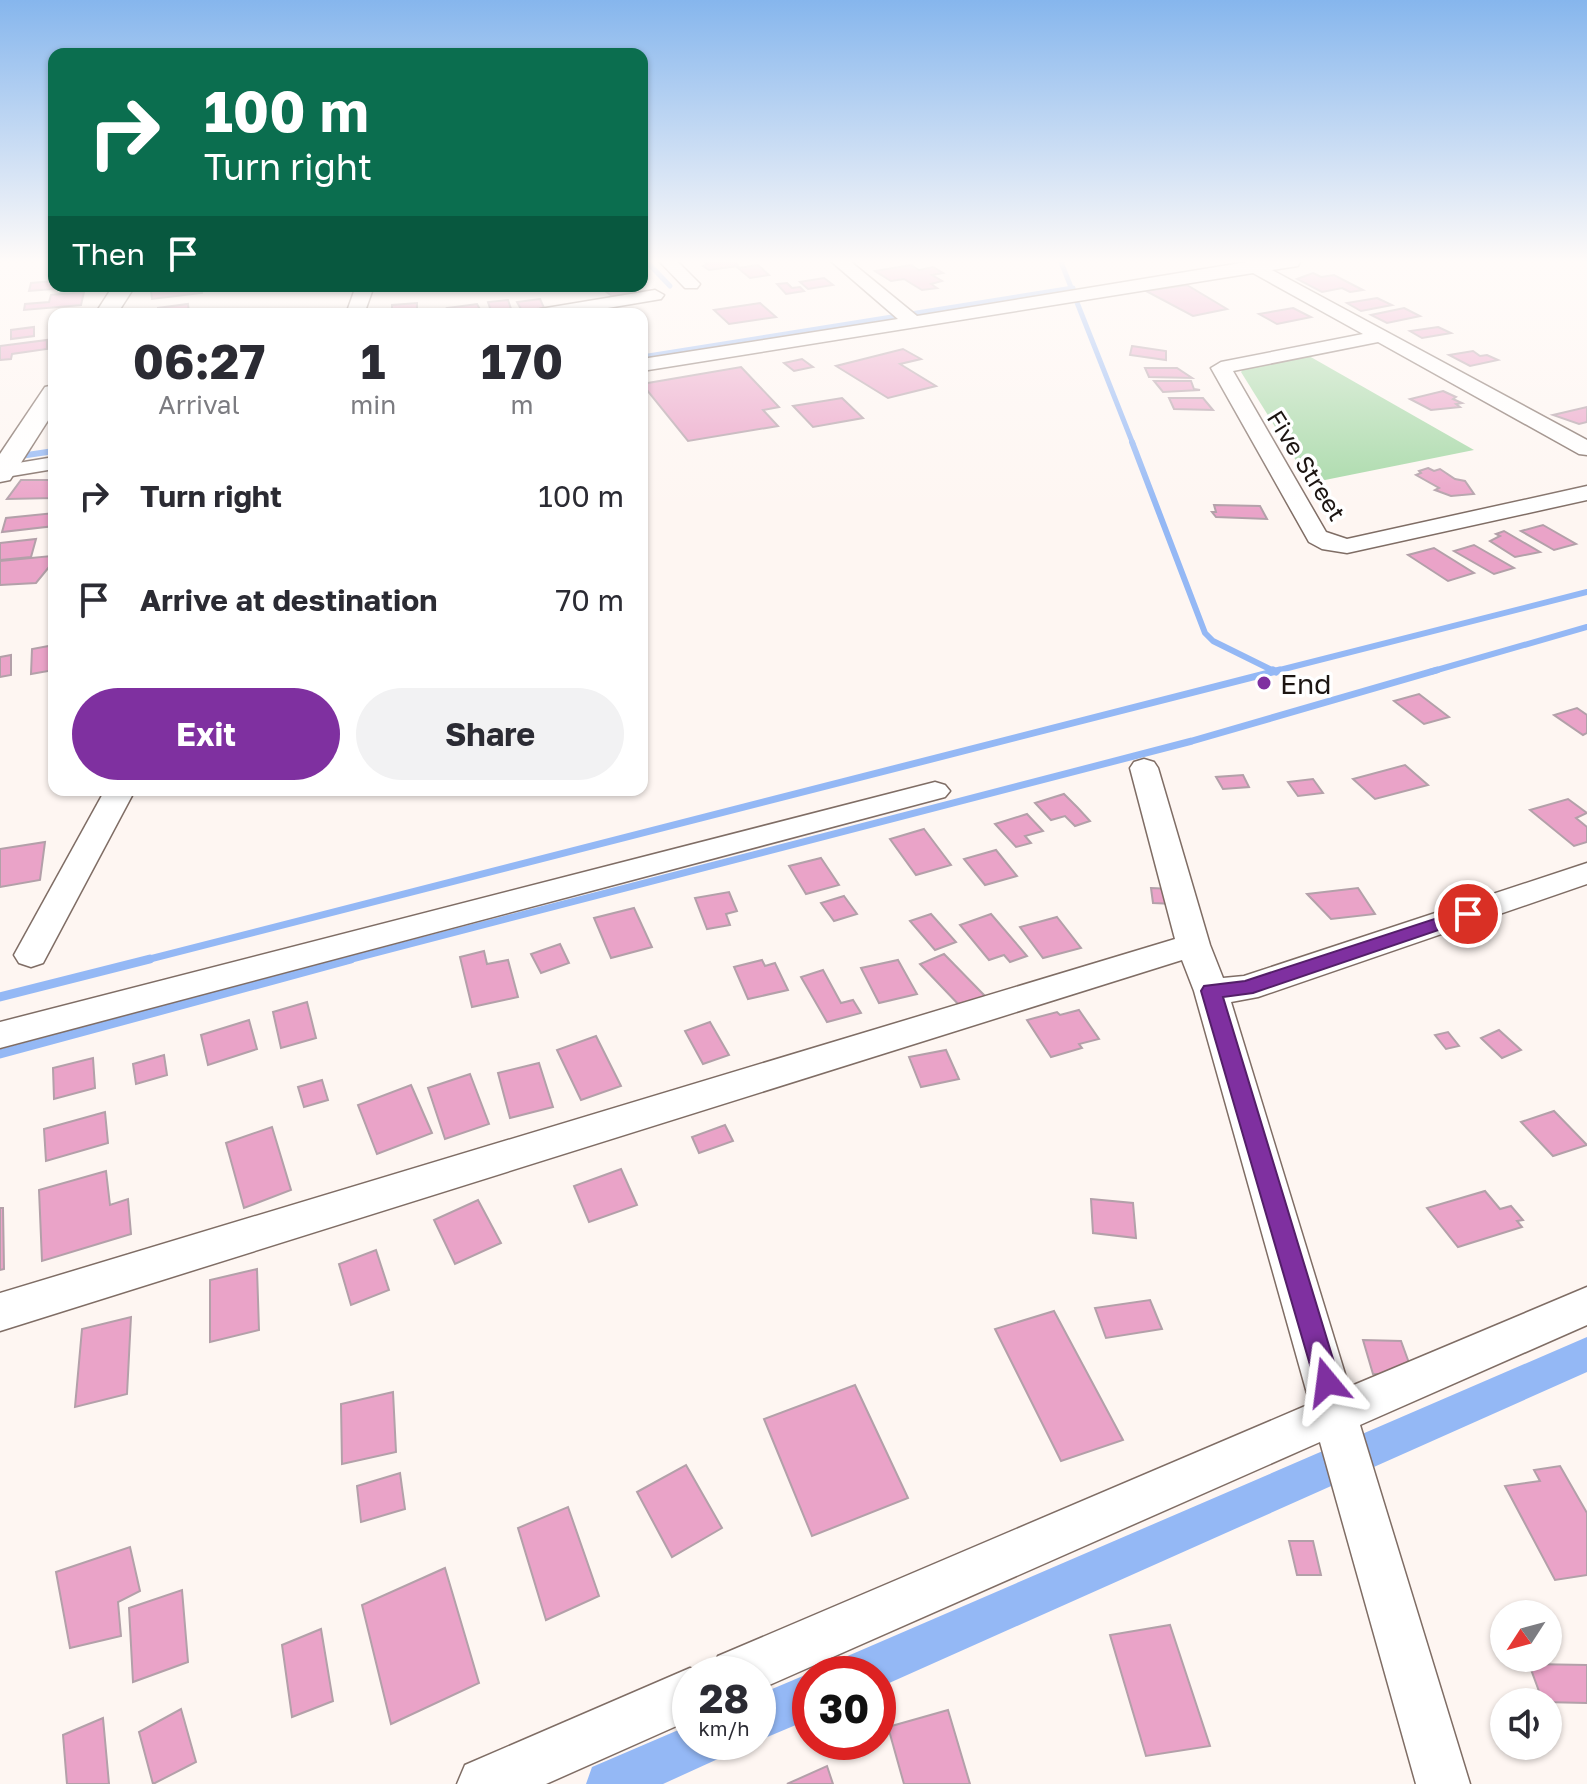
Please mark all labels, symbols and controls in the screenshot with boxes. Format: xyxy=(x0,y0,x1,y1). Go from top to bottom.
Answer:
text: 100 m xyxy=(204,77,369,144)
icon: right xyxy=(72,80,176,184)
text: Turn right xyxy=(204,145,372,188)
icon: arrive xyxy=(161,232,205,276)
text: Then xyxy=(72,236,145,272)
text: 06:27 xyxy=(133,332,265,390)
text: 1 xyxy=(361,332,386,390)
text: 170 xyxy=(481,332,563,390)
text: Arrival xyxy=(158,389,240,420)
text: min xyxy=(350,389,396,420)
text: m xyxy=(511,389,534,420)
street label: Five Street xyxy=(1262,404,1352,526)
icon: right xyxy=(72,474,116,518)
text: Turn right xyxy=(140,478,282,514)
text: 100 m xyxy=(538,478,624,514)
icon: arrive xyxy=(72,578,116,622)
text: Arrive at destination xyxy=(140,582,437,618)
text: 70 m xyxy=(555,582,624,618)
place label: End xyxy=(1280,667,1332,700)
marker: End xyxy=(1255,674,1273,692)
button: Exit xyxy=(72,688,340,780)
button: Share xyxy=(356,688,624,780)
pin xyxy=(1434,880,1502,948)
icon: arrive xyxy=(1446,892,1490,936)
position arrow xyxy=(1285,1340,1369,1424)
north arrow xyxy=(1490,1600,1562,1672)
map controls xyxy=(1490,1600,1562,1760)
speed limit sign: 30 xyxy=(792,1656,896,1760)
text: 28 xyxy=(699,1674,749,1722)
button: sound xyxy=(1490,1688,1562,1760)
text: km/h xyxy=(699,1716,749,1740)

